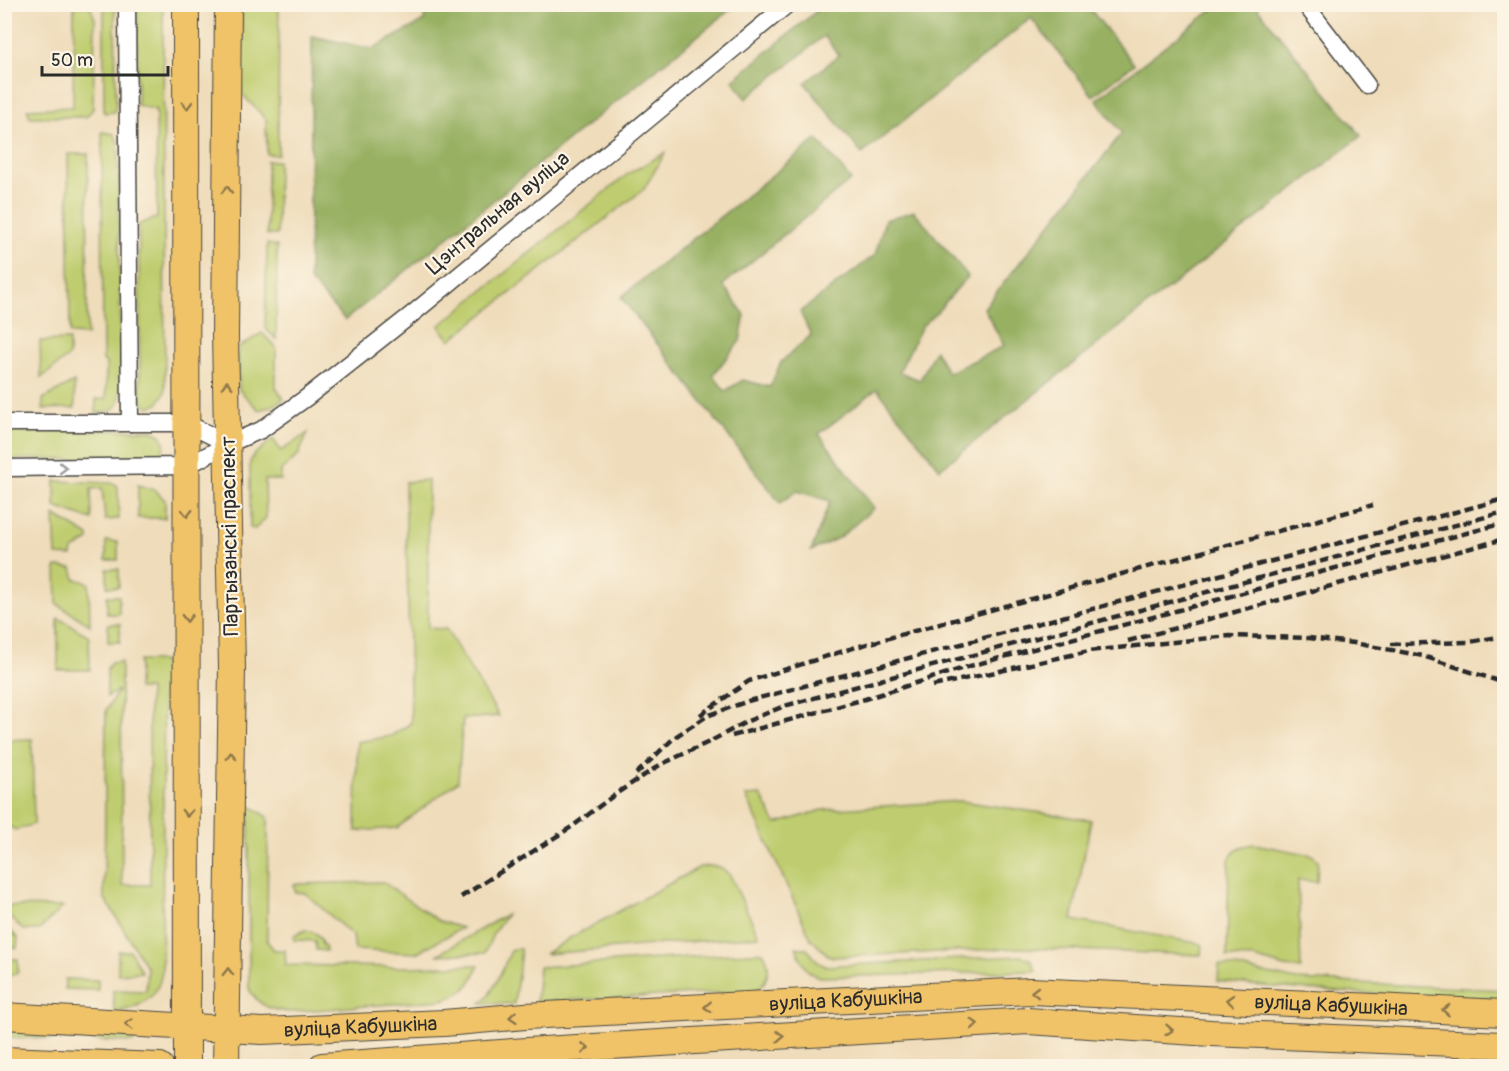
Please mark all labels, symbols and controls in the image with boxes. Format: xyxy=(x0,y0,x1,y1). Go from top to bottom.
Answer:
scale bar xyxy=(42,39,168,77)
text: 50 m xyxy=(51,49,93,72)
one-way arrow xyxy=(181,100,193,109)
street label: Цэнтральная вуліца xyxy=(421,145,575,281)
one-way arrow xyxy=(221,186,233,195)
one-way arrow xyxy=(220,381,233,390)
street label: Партызанскі праспект xyxy=(215,435,245,636)
one-way arrow xyxy=(58,462,67,474)
one-way arrow xyxy=(181,509,193,518)
one-way arrow xyxy=(181,614,193,623)
one-way arrow xyxy=(225,751,237,760)
one-way arrow xyxy=(181,809,193,818)
one-way arrow xyxy=(221,967,234,976)
street label: вуліца Кабушкіна xyxy=(768,983,923,1017)
one-way arrow xyxy=(1031,986,1040,998)
street label: вуліца Кабушкіна xyxy=(1254,988,1408,1022)
one-way arrow xyxy=(1226,994,1235,1007)
one-way arrow xyxy=(703,1001,712,1014)
one-way arrow xyxy=(1442,1004,1451,1017)
street label: вуліца Кабушкіна xyxy=(283,1010,438,1044)
one-way arrow xyxy=(509,1011,518,1024)
one-way arrow xyxy=(125,1017,134,1030)
one-way arrow xyxy=(970,1018,979,1031)
one-way arrow xyxy=(1164,1023,1174,1036)
one-way arrow xyxy=(775,1030,784,1043)
one-way arrow xyxy=(581,1041,590,1054)

